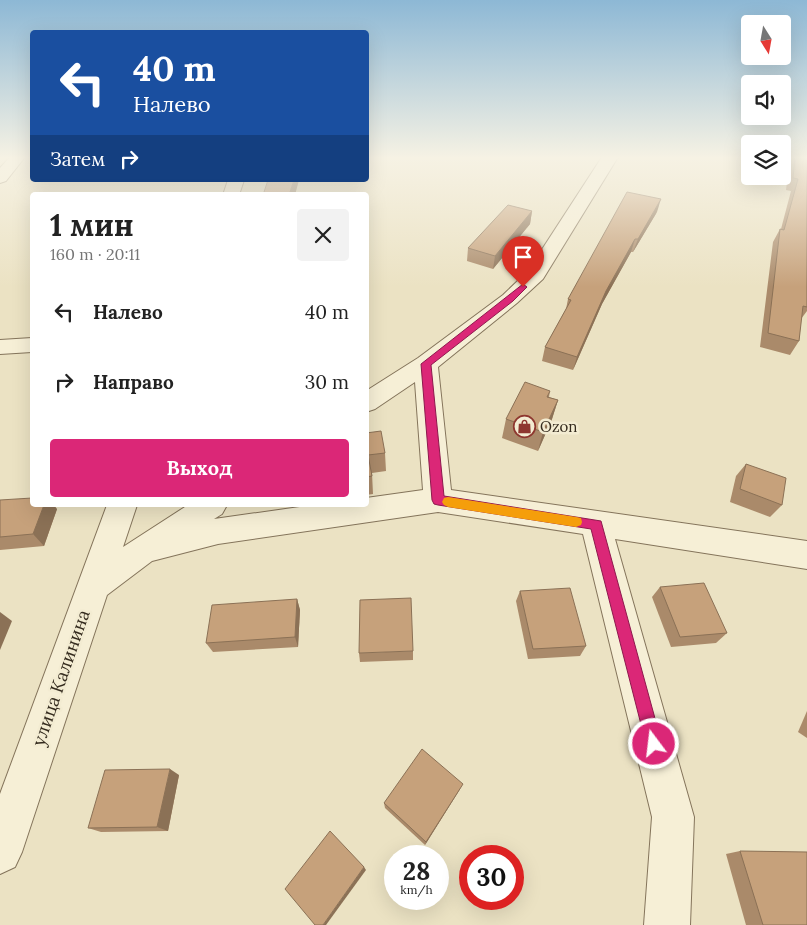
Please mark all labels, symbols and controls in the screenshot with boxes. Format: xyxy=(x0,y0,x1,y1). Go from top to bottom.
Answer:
north arrow xyxy=(741,15,791,65)
map controls xyxy=(741,15,791,185)
text: 40 m xyxy=(133,46,216,91)
icon: left xyxy=(50,50,115,115)
button: sound xyxy=(741,75,791,125)
text: Налево xyxy=(133,90,211,118)
button: layers xyxy=(741,135,791,185)
icon: right xyxy=(115,145,143,173)
text: Затем xyxy=(50,147,105,171)
text: 1 мин xyxy=(50,206,134,244)
button: close xyxy=(297,209,349,261)
pin xyxy=(502,236,544,287)
icon: arrive xyxy=(509,243,537,271)
text: 160 m · 20:11 xyxy=(50,244,140,264)
icon: left xyxy=(50,298,78,326)
text: Налево xyxy=(93,300,163,324)
text: 40 m xyxy=(305,300,349,324)
icon: right xyxy=(50,368,78,396)
text: Направо xyxy=(93,370,174,394)
text: 30 m xyxy=(305,370,349,394)
shop icon: Ozon xyxy=(512,415,536,439)
place label: Ozon xyxy=(540,417,577,436)
button: Выход xyxy=(50,439,349,497)
street label: улица Калинина xyxy=(26,606,95,749)
position arrow xyxy=(627,717,679,769)
speed limit sign: 30 xyxy=(459,845,524,910)
text: 28 xyxy=(403,855,430,887)
text: km/h xyxy=(400,882,433,897)

